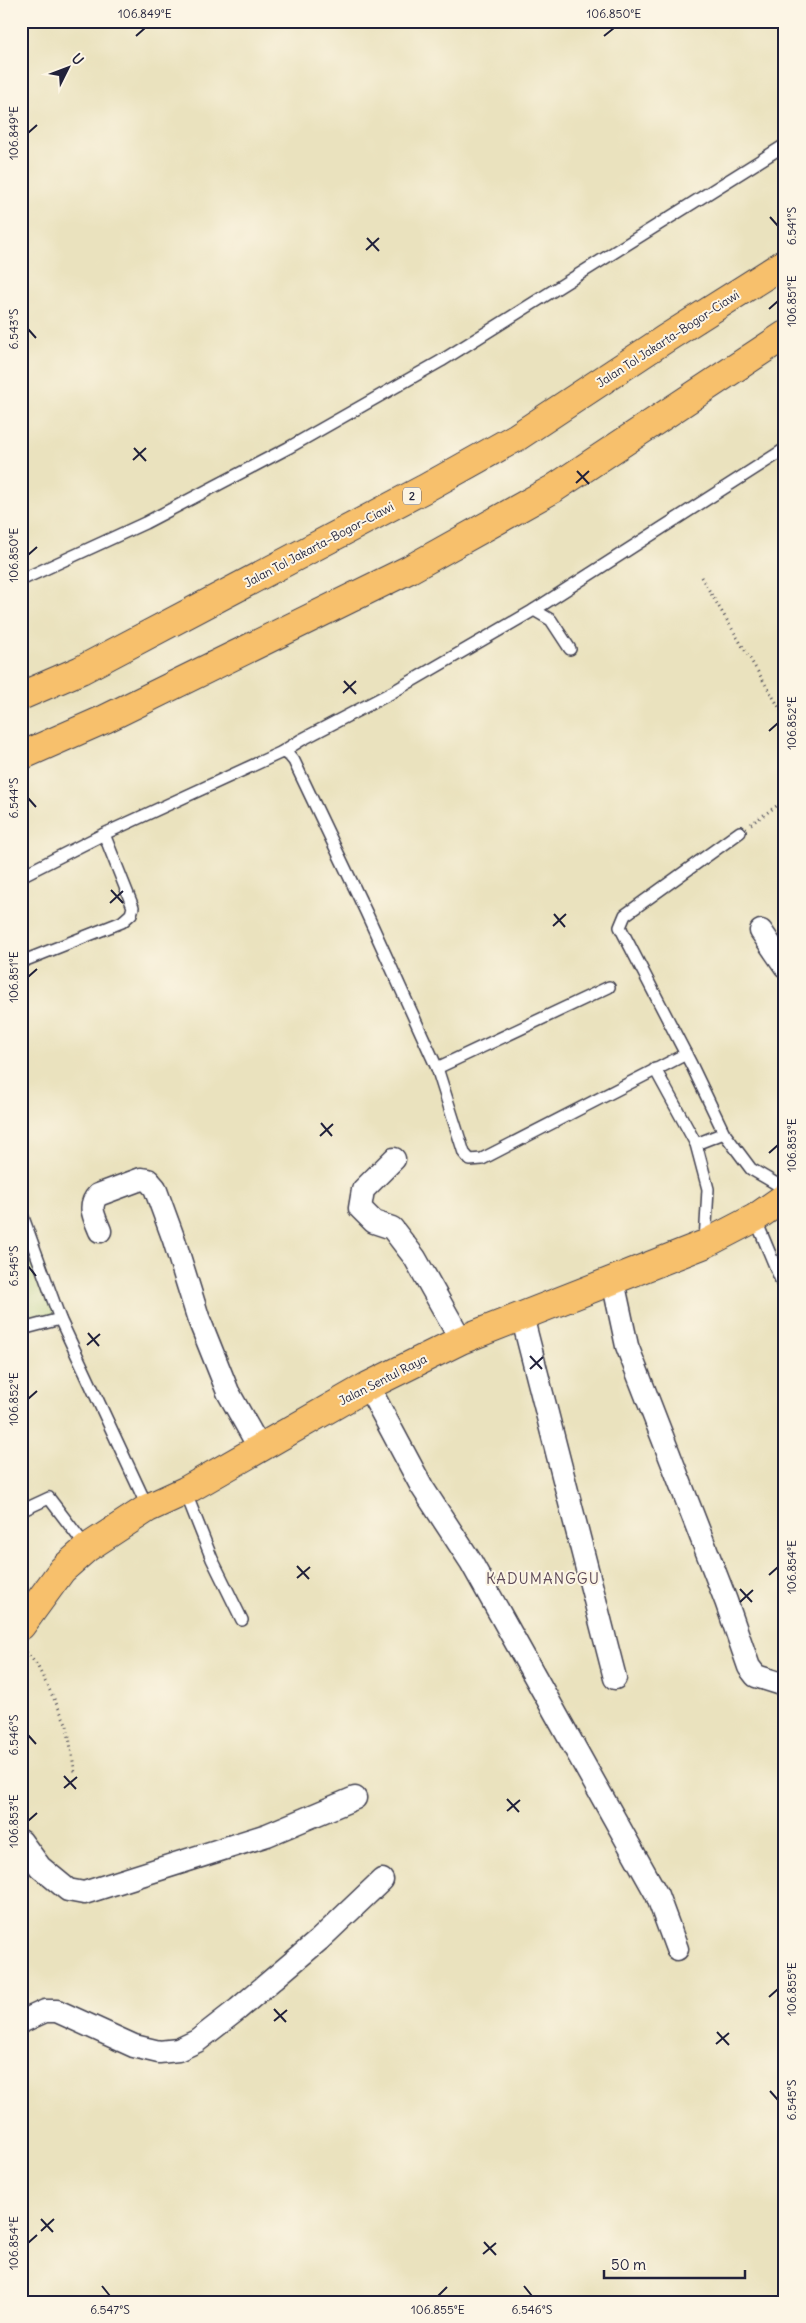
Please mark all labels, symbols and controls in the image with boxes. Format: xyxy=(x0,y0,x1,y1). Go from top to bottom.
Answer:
text: 106.849°E xyxy=(118,6,172,21)
text: 106.850°E xyxy=(587,6,641,21)
north arrow xyxy=(42,42,92,92)
text: U xyxy=(68,50,88,69)
text: 106.849°E xyxy=(6,106,21,160)
text: 6.541°S xyxy=(784,206,799,245)
text: 106.851°E xyxy=(784,275,799,327)
street label: Jalan Tol Jakarta–Bogor–Ciawi xyxy=(594,287,742,390)
text: 6.543°S xyxy=(6,308,21,349)
road number: 2 xyxy=(403,488,421,504)
street label: Jalan Tol Jakarta–Bogor–Ciawi xyxy=(242,499,396,590)
text: 106.850°E xyxy=(6,528,21,582)
text: 106.852°E xyxy=(784,696,799,750)
text: 6.544°S xyxy=(6,777,21,818)
text: 106.851°E xyxy=(6,951,21,1003)
text: 106.853°E xyxy=(784,1118,799,1172)
text: 6.545°S xyxy=(6,1245,21,1286)
street label: Jalan Sentul Raya xyxy=(336,1351,429,1408)
text: 106.852°E xyxy=(6,1372,21,1426)
text: 106.854°E xyxy=(784,1540,799,1594)
district label: KADUMANGGU xyxy=(486,1569,600,1588)
text: 6.546°S xyxy=(6,1714,21,1755)
text: 106.853°E xyxy=(6,1794,21,1848)
text: 106.855°E xyxy=(784,1962,799,2016)
text: 6.545°S xyxy=(784,2079,799,2120)
text: 106.854°E xyxy=(6,2216,21,2270)
scale bar xyxy=(604,2248,745,2280)
text: 50 m xyxy=(611,2255,646,2274)
text: 6.547°S xyxy=(90,2302,130,2317)
text: 106.855°E xyxy=(411,2302,465,2317)
text: 6.546°S xyxy=(512,2302,553,2317)

